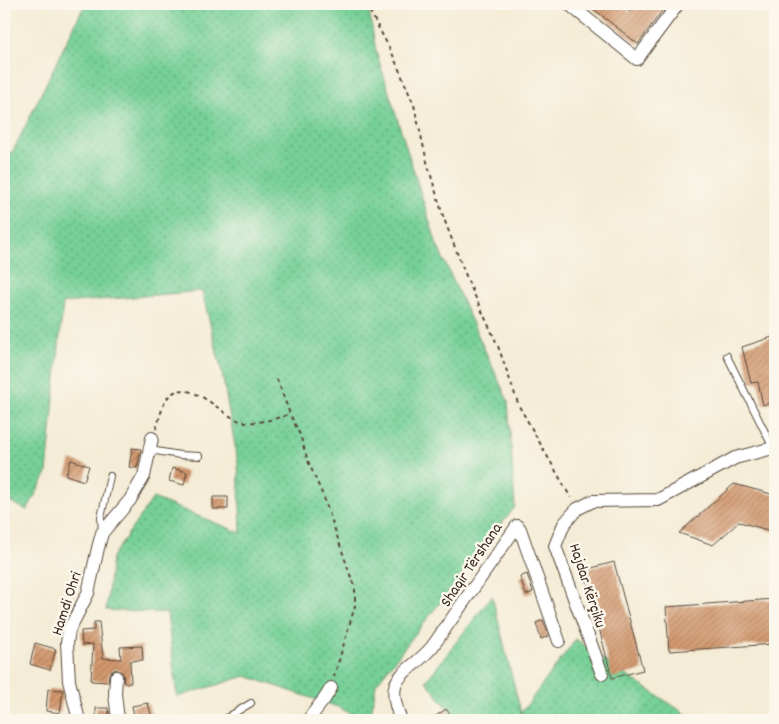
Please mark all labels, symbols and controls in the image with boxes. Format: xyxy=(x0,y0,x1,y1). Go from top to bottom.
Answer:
street label: Shaqir Tërshana xyxy=(435,518,509,612)
street label: Hajdar Kërçiku xyxy=(562,541,611,631)
street label: Hamdi Ohri xyxy=(46,569,89,639)

